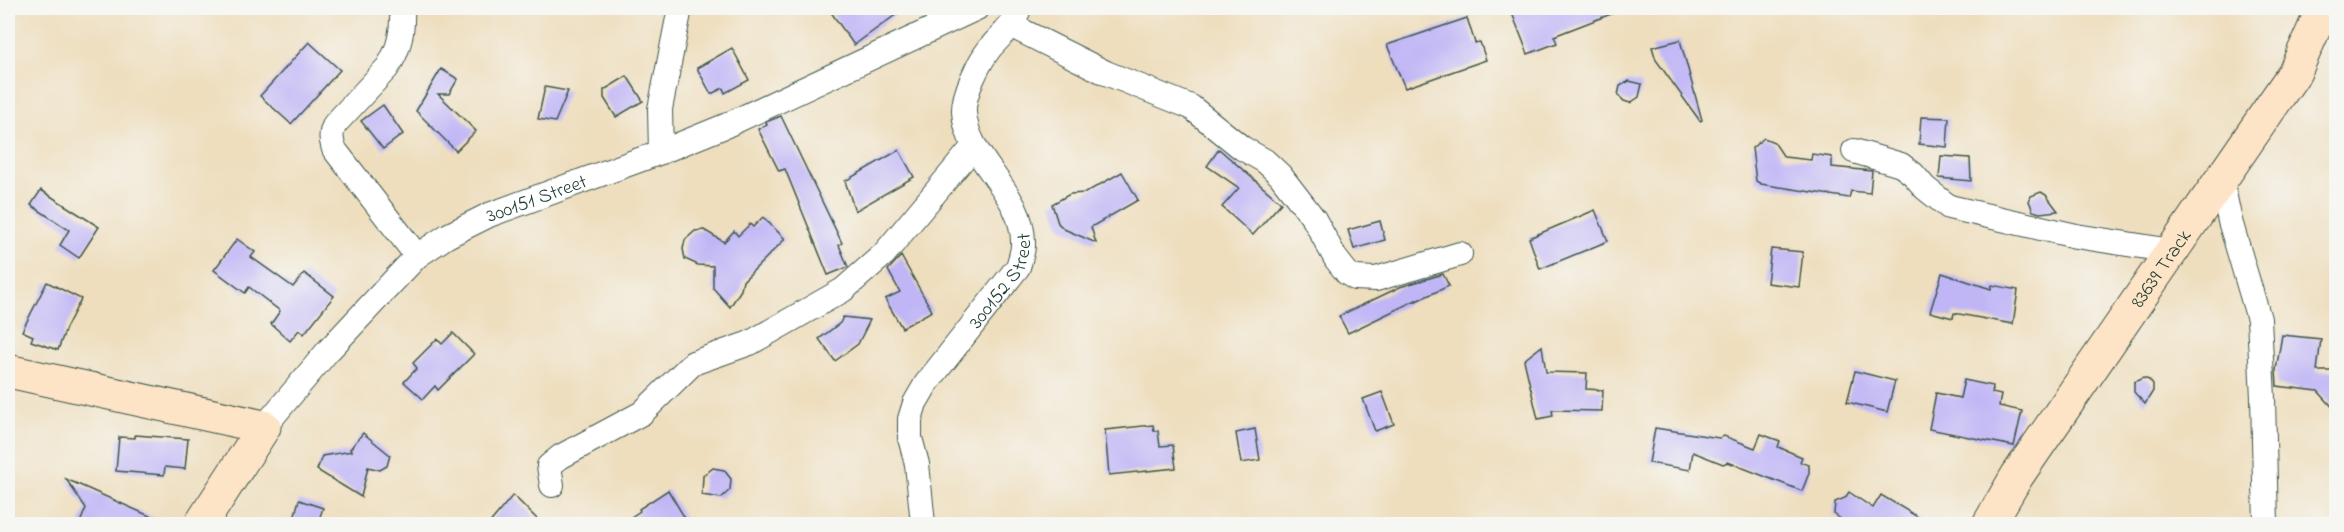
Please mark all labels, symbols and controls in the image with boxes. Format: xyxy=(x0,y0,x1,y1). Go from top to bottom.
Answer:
street label: 300151 Street xyxy=(483,168,592,232)
street label: 83639 Track xyxy=(2125,224,2200,315)
street label: 300152 Street xyxy=(963,231,1040,336)

